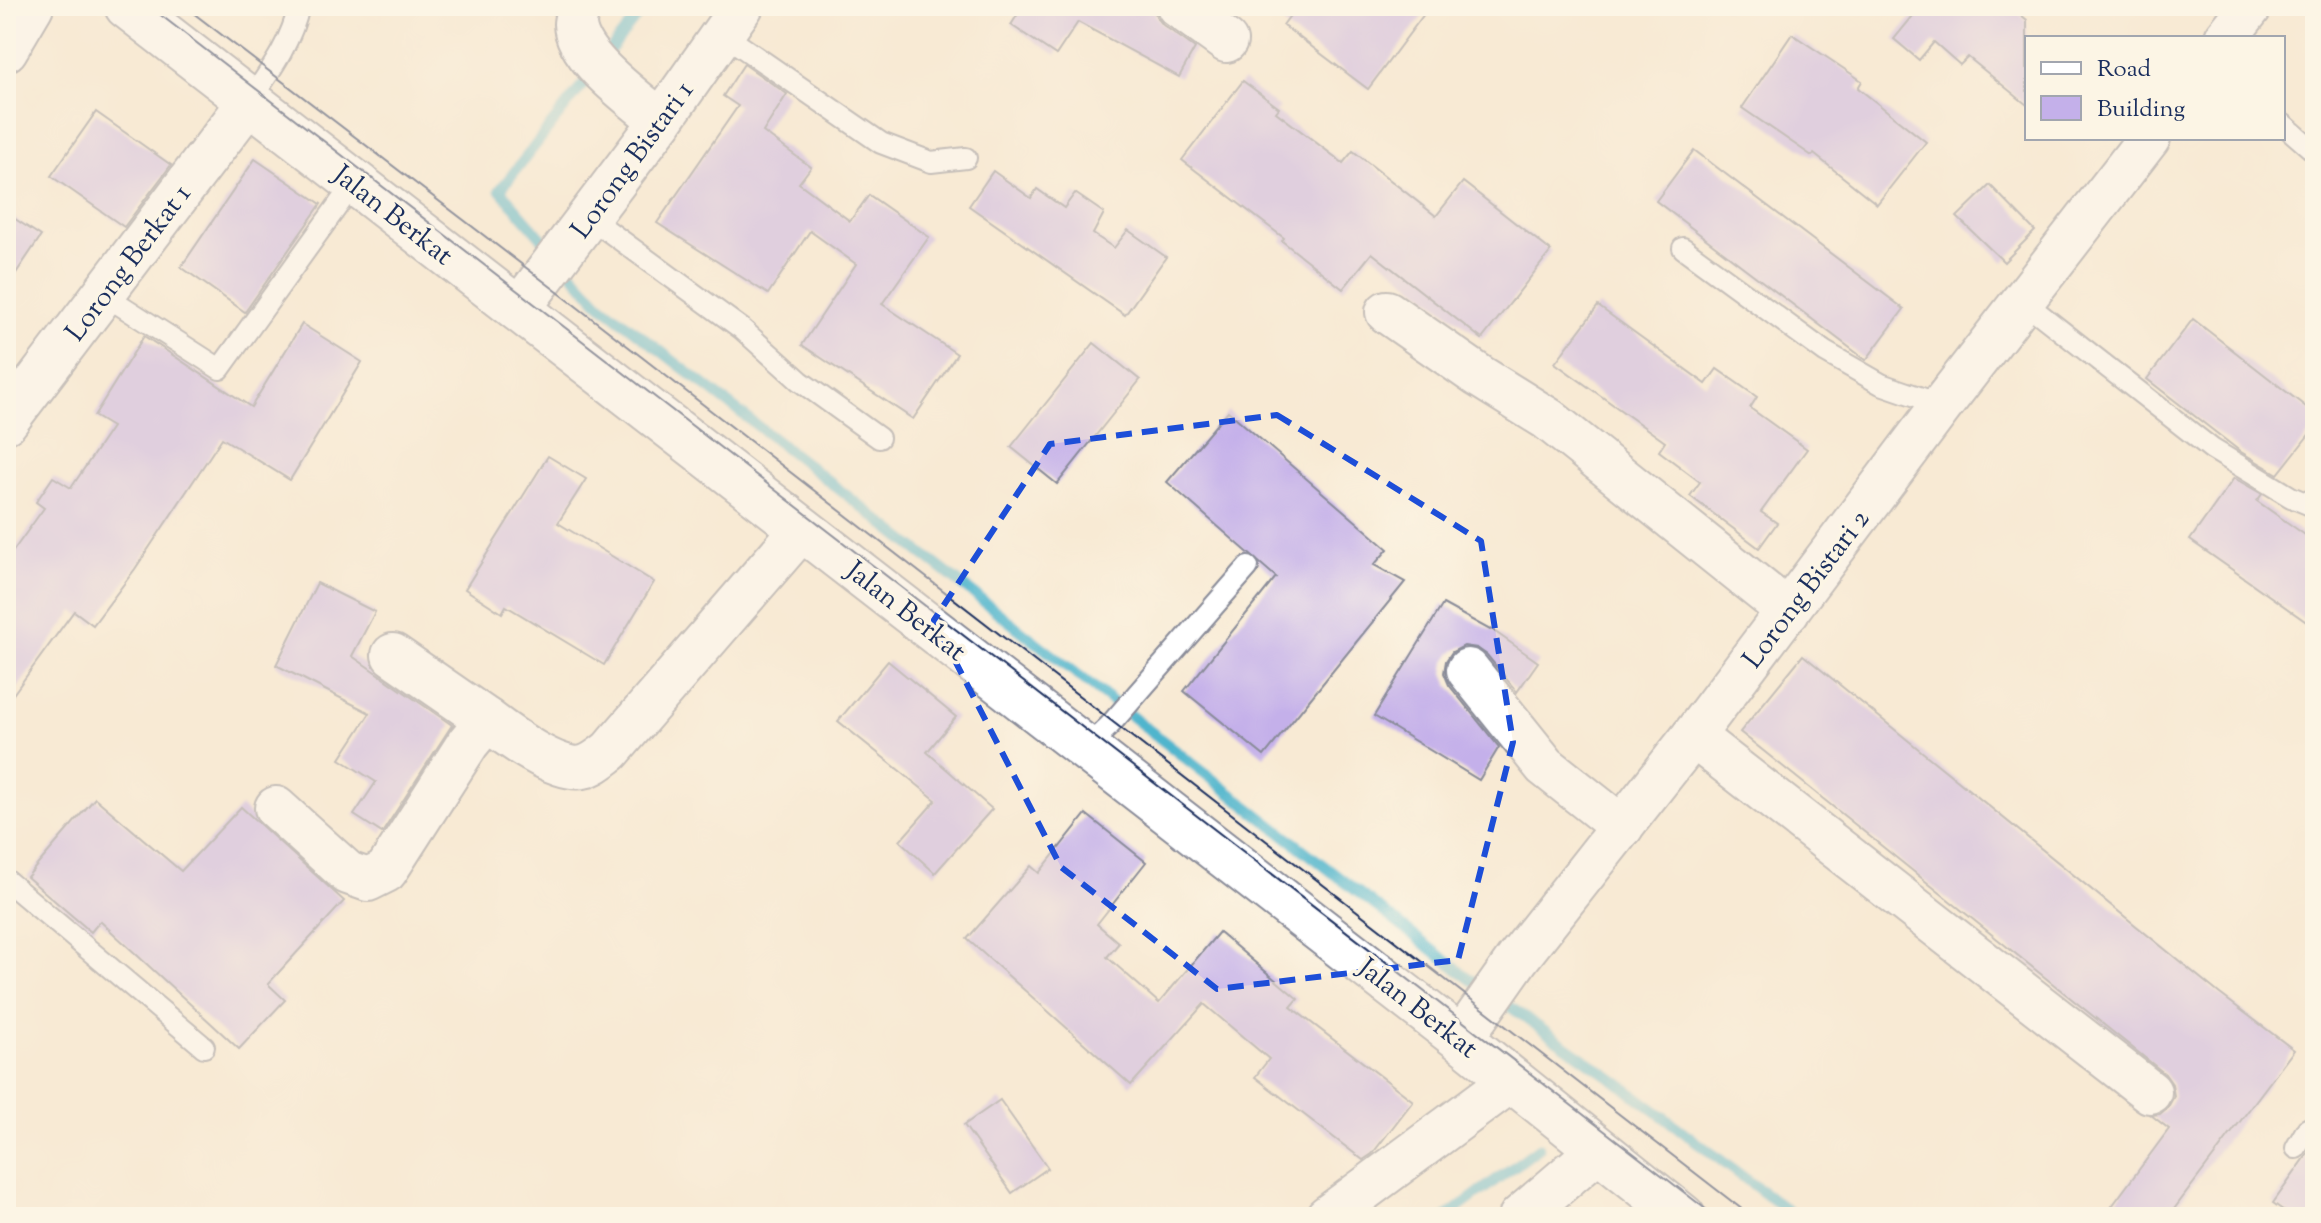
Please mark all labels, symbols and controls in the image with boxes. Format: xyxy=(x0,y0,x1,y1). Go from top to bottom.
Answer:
legend xyxy=(2025,36,2285,140)
text: Road xyxy=(2097,53,2151,87)
street label: Lorong Bistari 1 xyxy=(562,74,704,248)
text: Building xyxy=(2097,93,2186,127)
street label: Jalan Berkat xyxy=(322,155,461,276)
street label: Lorong Berkat 1 xyxy=(57,177,202,351)
street label: Lorong Bistari 2 xyxy=(1734,502,1881,678)
street label: Jalan Berkat xyxy=(835,551,974,672)
street label: Jalan Berkat xyxy=(1347,948,1486,1069)

